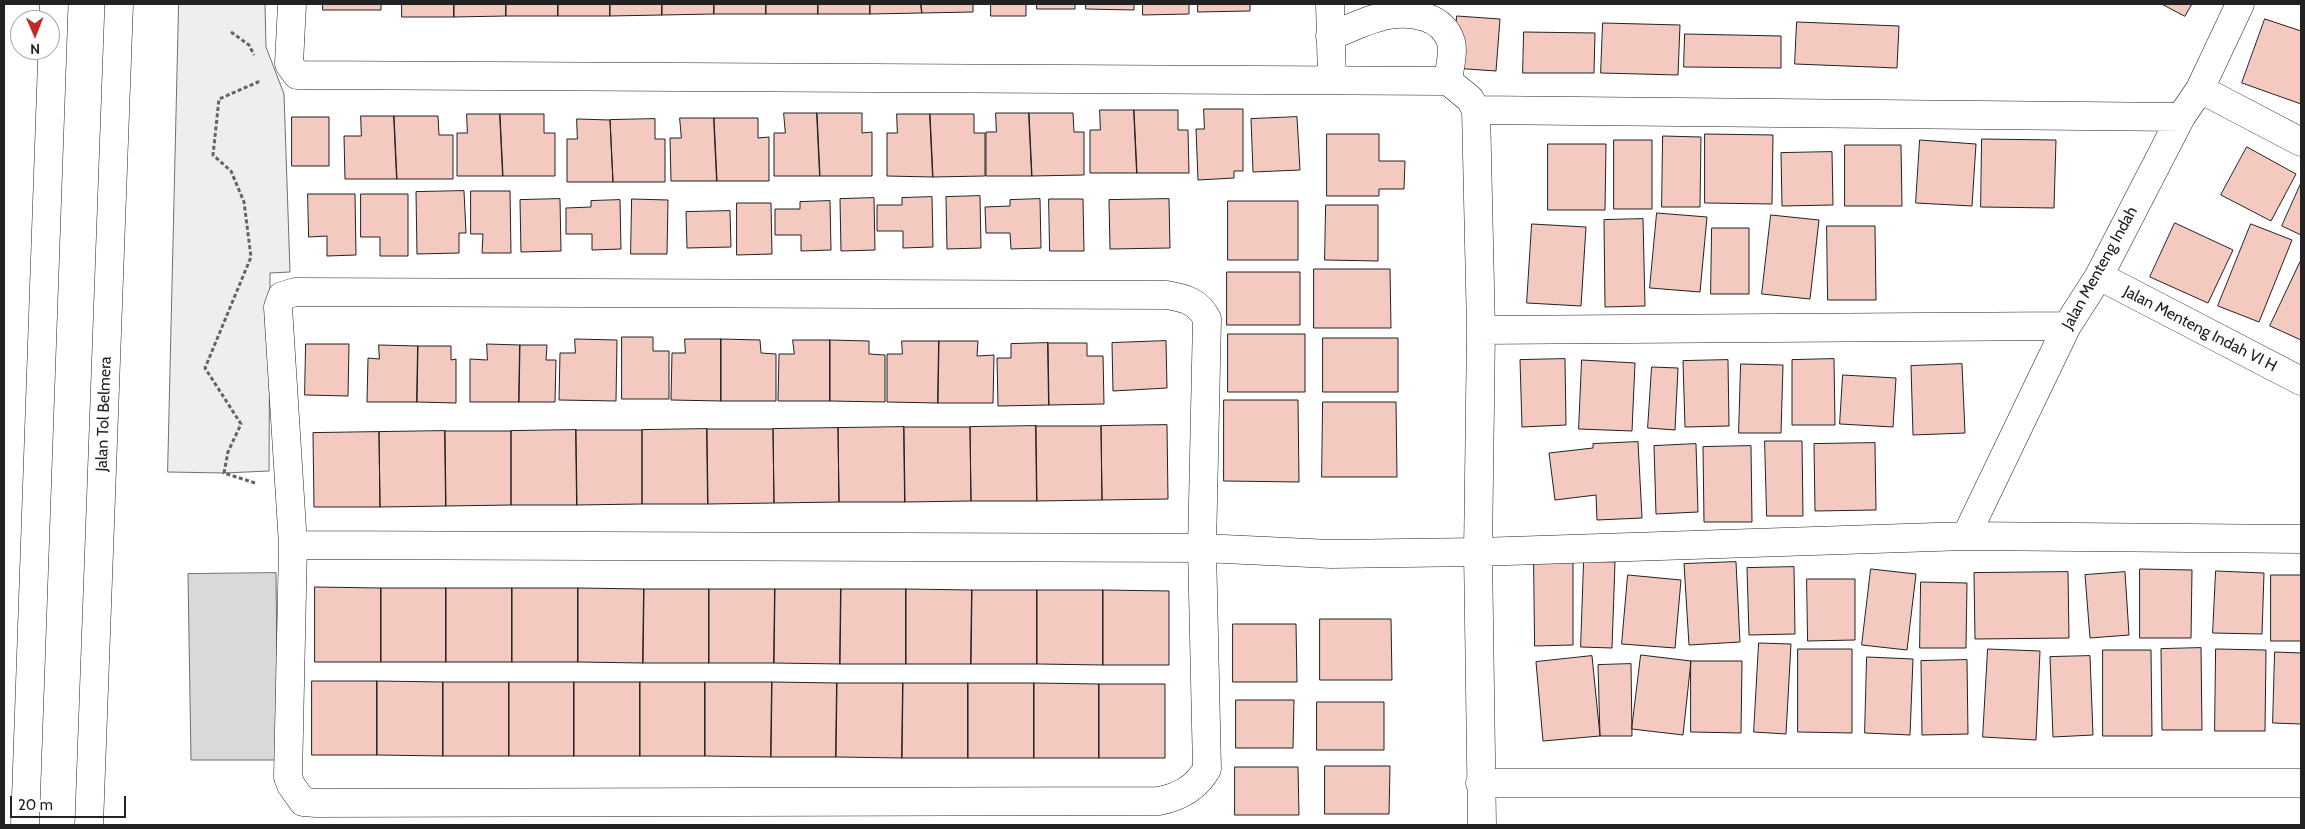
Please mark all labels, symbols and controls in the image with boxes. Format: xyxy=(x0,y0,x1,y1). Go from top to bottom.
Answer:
north arrow xyxy=(10,10,60,60)
text: N xyxy=(30,40,40,58)
street label: Jalan Menteng Indah xyxy=(2058,203,2142,333)
street label: Jalan Menteng Indah VI H xyxy=(2120,282,2280,376)
street label: Jalan Tol Belmera xyxy=(92,356,116,472)
scale bar xyxy=(12,786,129,818)
text: 20 m xyxy=(18,796,53,814)

